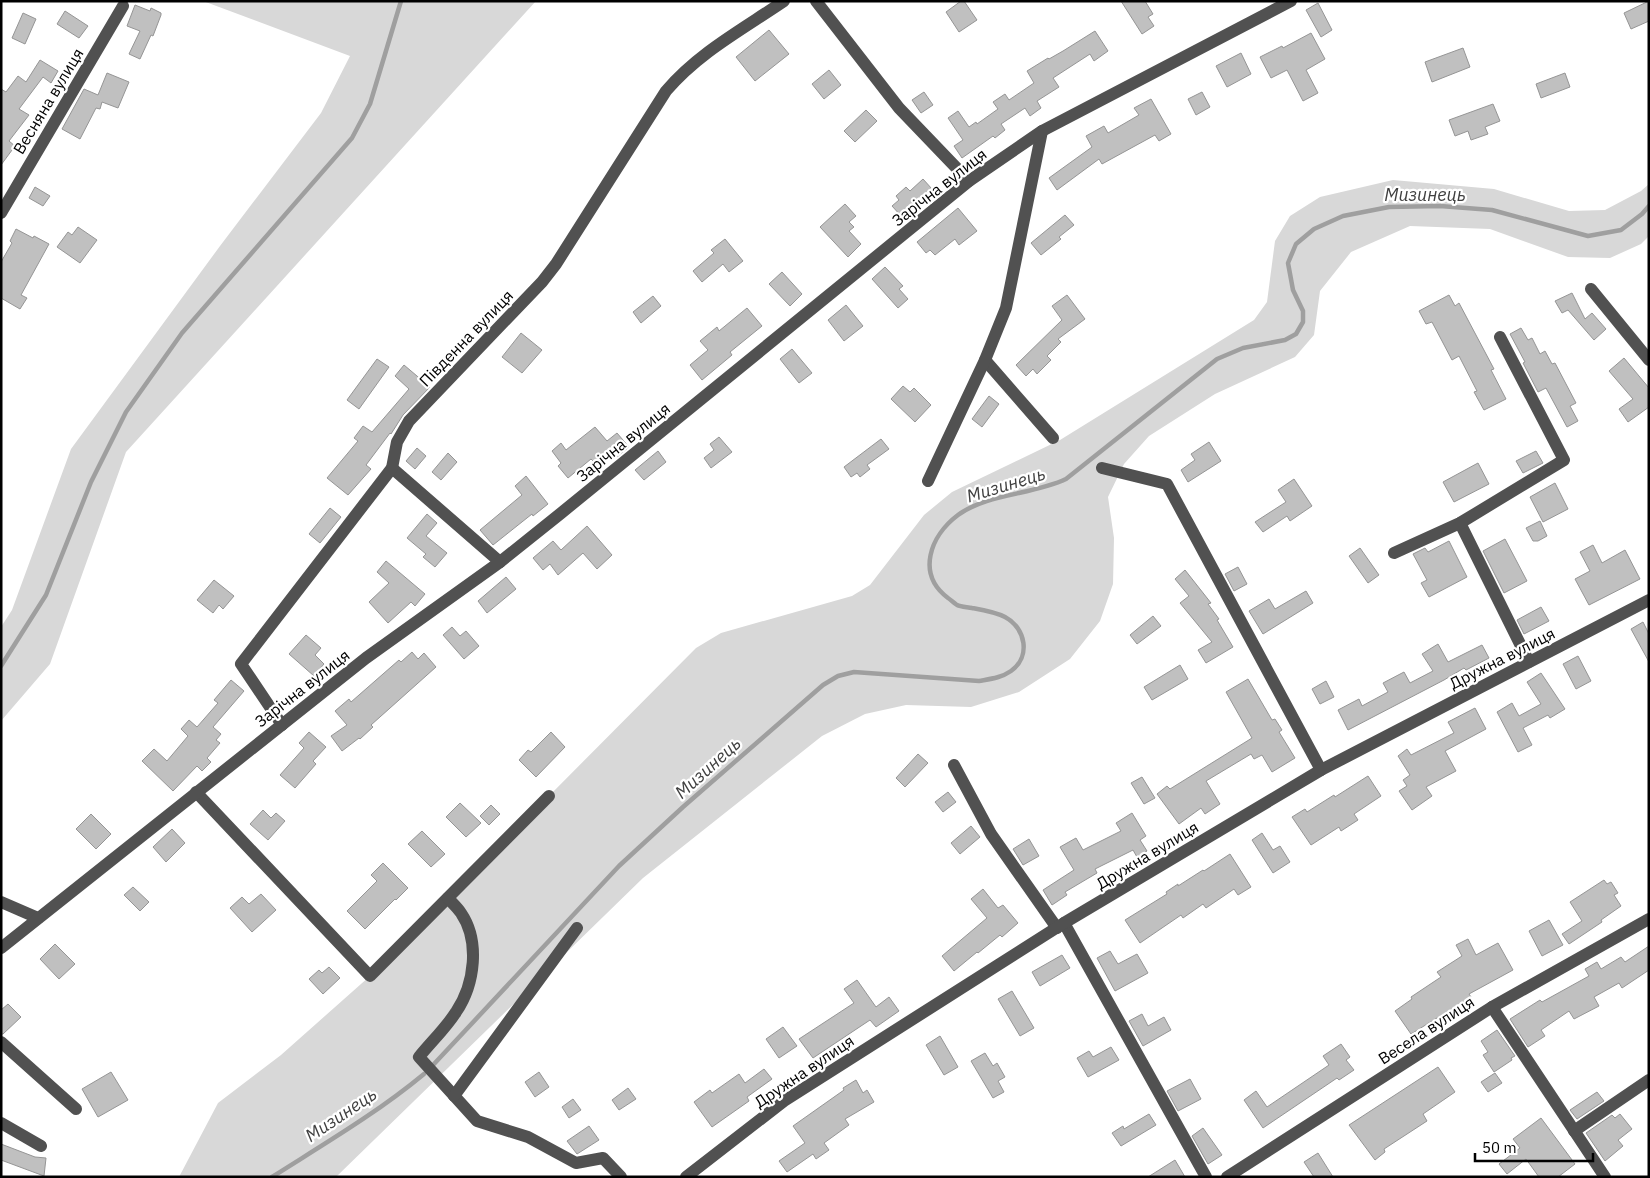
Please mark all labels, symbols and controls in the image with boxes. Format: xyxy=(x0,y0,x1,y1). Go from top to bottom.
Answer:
street label: Весняна вулиця xyxy=(8,44,88,158)
street label: Зарічна вулиця xyxy=(888,144,990,230)
water label: Мизинець xyxy=(1384,183,1466,206)
street label: Південна вулиця xyxy=(415,286,517,390)
street label: Зарічна вулиця xyxy=(572,398,674,486)
water label: Мизинець xyxy=(964,462,1048,507)
street label: Дружна вулиця xyxy=(1446,623,1558,693)
street label: Зарічна вулиця xyxy=(251,645,353,731)
water label: Мизинець xyxy=(670,732,746,803)
street label: Дружна вулиця xyxy=(1092,817,1202,893)
street label: Весела вулиця xyxy=(1374,992,1478,1068)
street label: Дружна вулиця xyxy=(750,1030,858,1112)
water label: Мизинець xyxy=(301,1082,381,1147)
scale bar xyxy=(1475,1130,1592,1162)
text: 50 m xyxy=(1482,1138,1517,1157)

